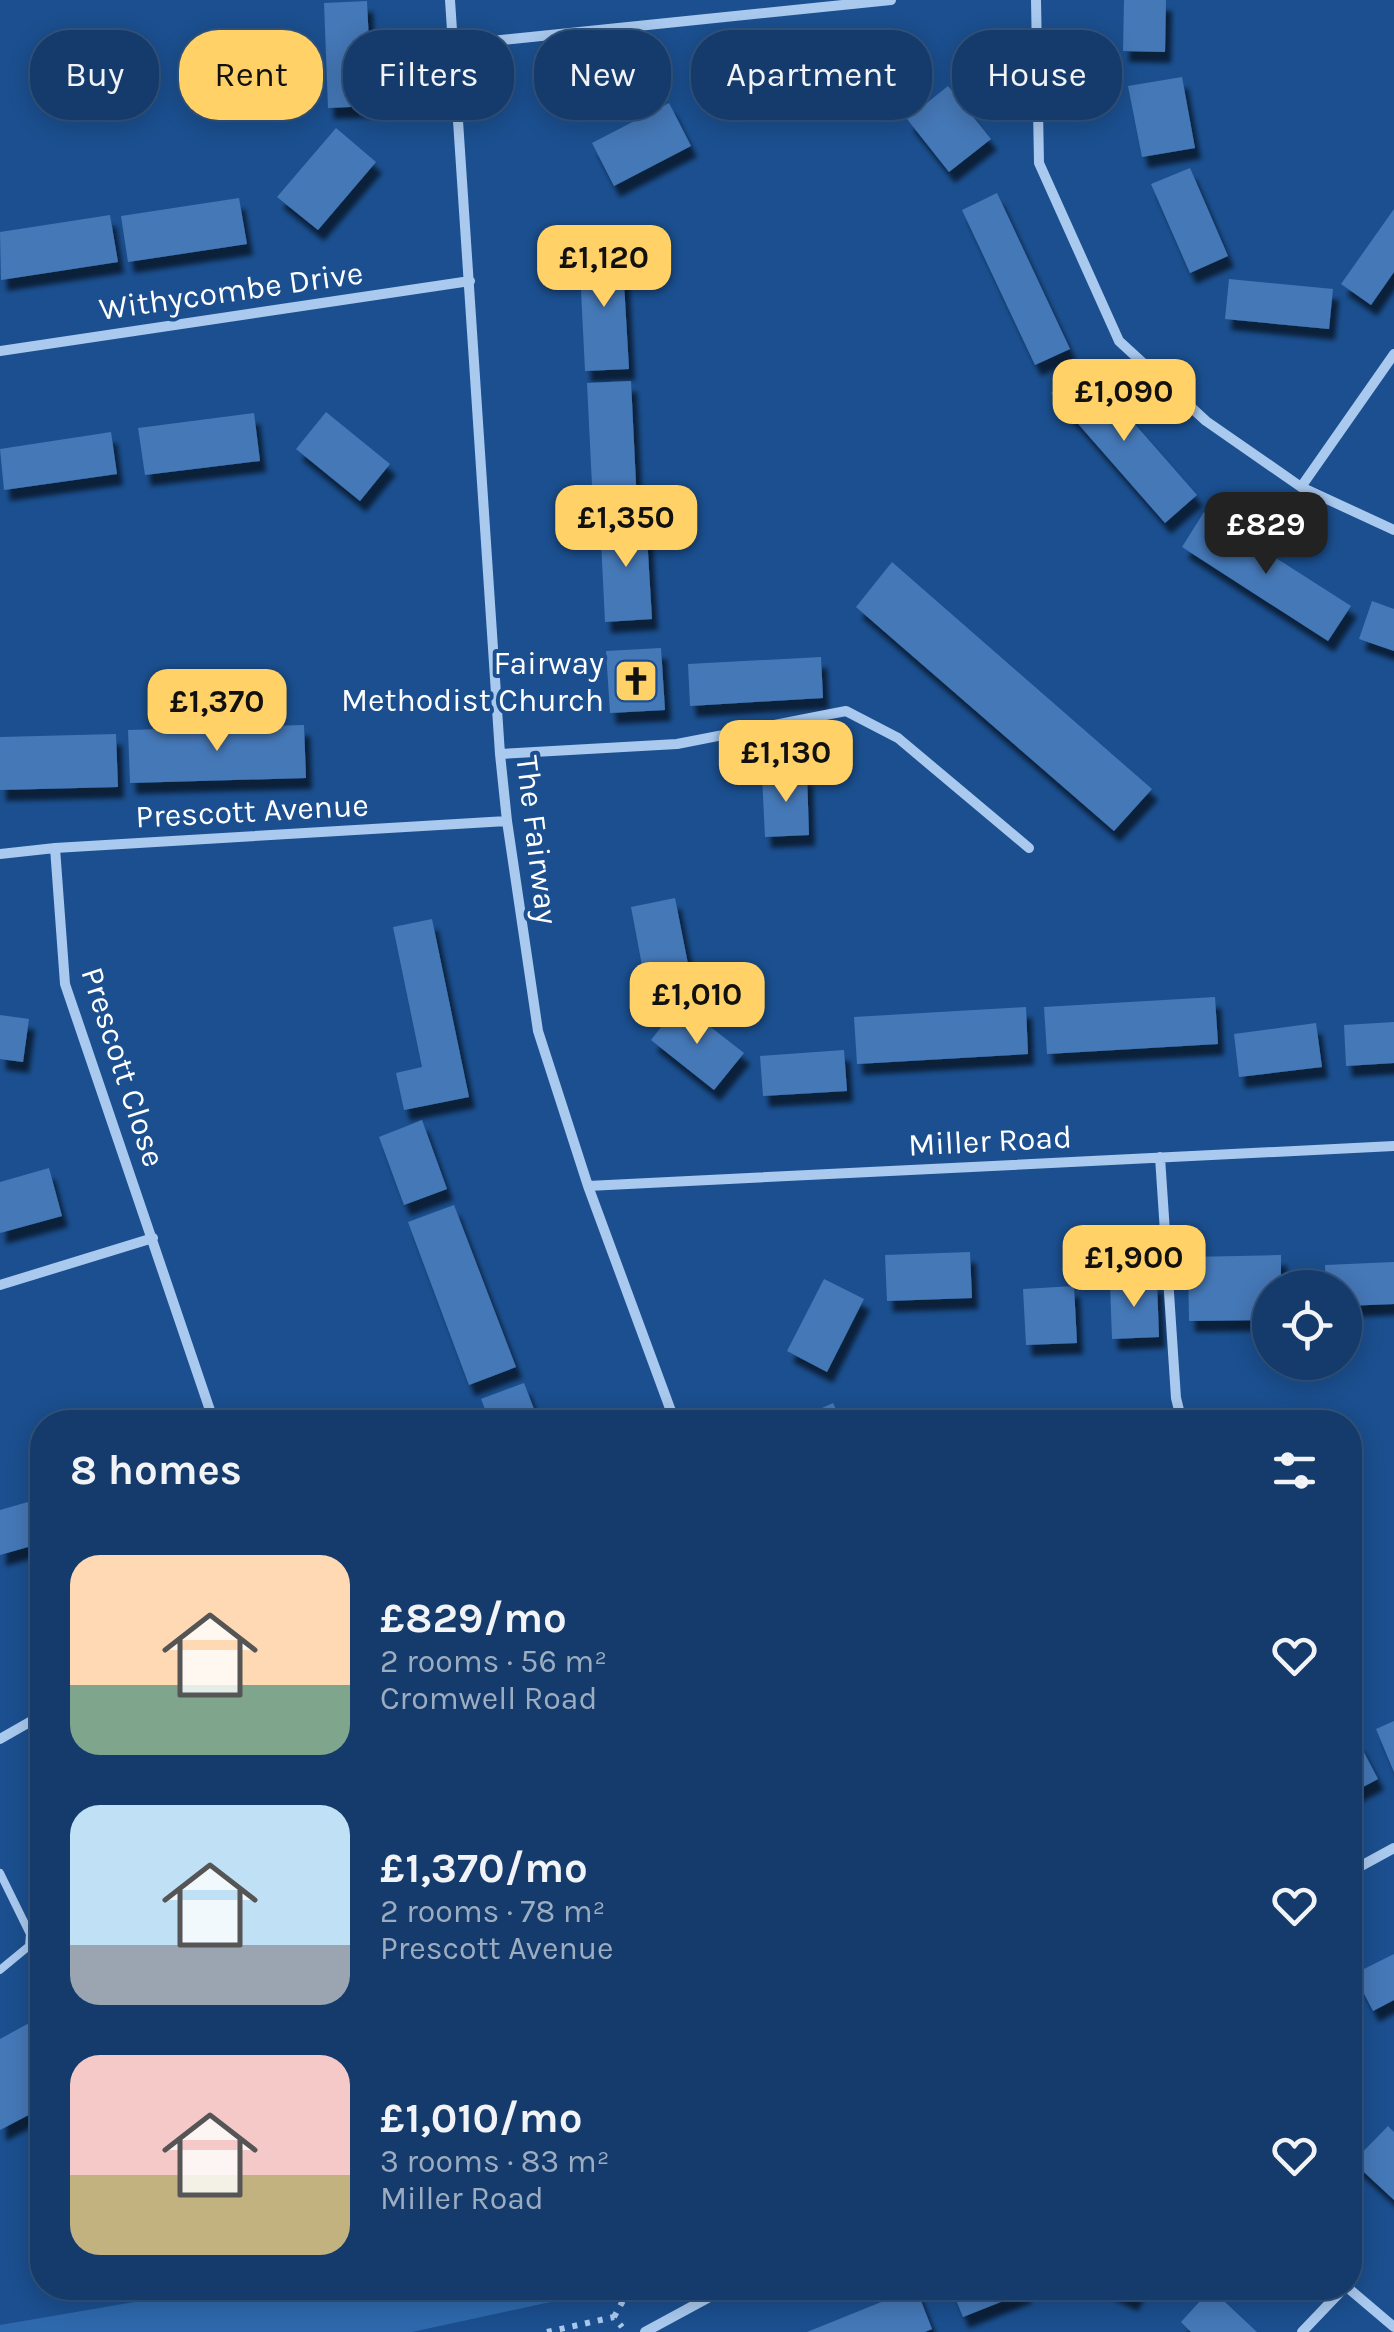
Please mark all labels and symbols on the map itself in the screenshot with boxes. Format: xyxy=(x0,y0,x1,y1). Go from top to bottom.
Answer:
pin: £1,120 xyxy=(523,225,685,310)
street label: Withycombe Drive xyxy=(97,254,365,328)
pin: £1,090 xyxy=(1043,359,1205,444)
pin: £1,350 xyxy=(545,485,707,570)
pin: £829 xyxy=(1207,492,1325,577)
place label: Fairway Methodist Church xyxy=(341,645,604,719)
church icon: Fairway Methodist Church xyxy=(613,658,659,704)
pin: £1,370 xyxy=(136,669,298,754)
pin: £1,130 xyxy=(705,720,867,805)
street label: The Fairway xyxy=(508,753,566,927)
street label: Prescott Avenue xyxy=(134,786,370,836)
pin: £1,010 xyxy=(616,962,778,1047)
street label: Prescott Close xyxy=(73,963,173,1171)
street label: Miller Road xyxy=(907,1118,1073,1164)
pin: £1,900 xyxy=(1053,1225,1215,1310)

